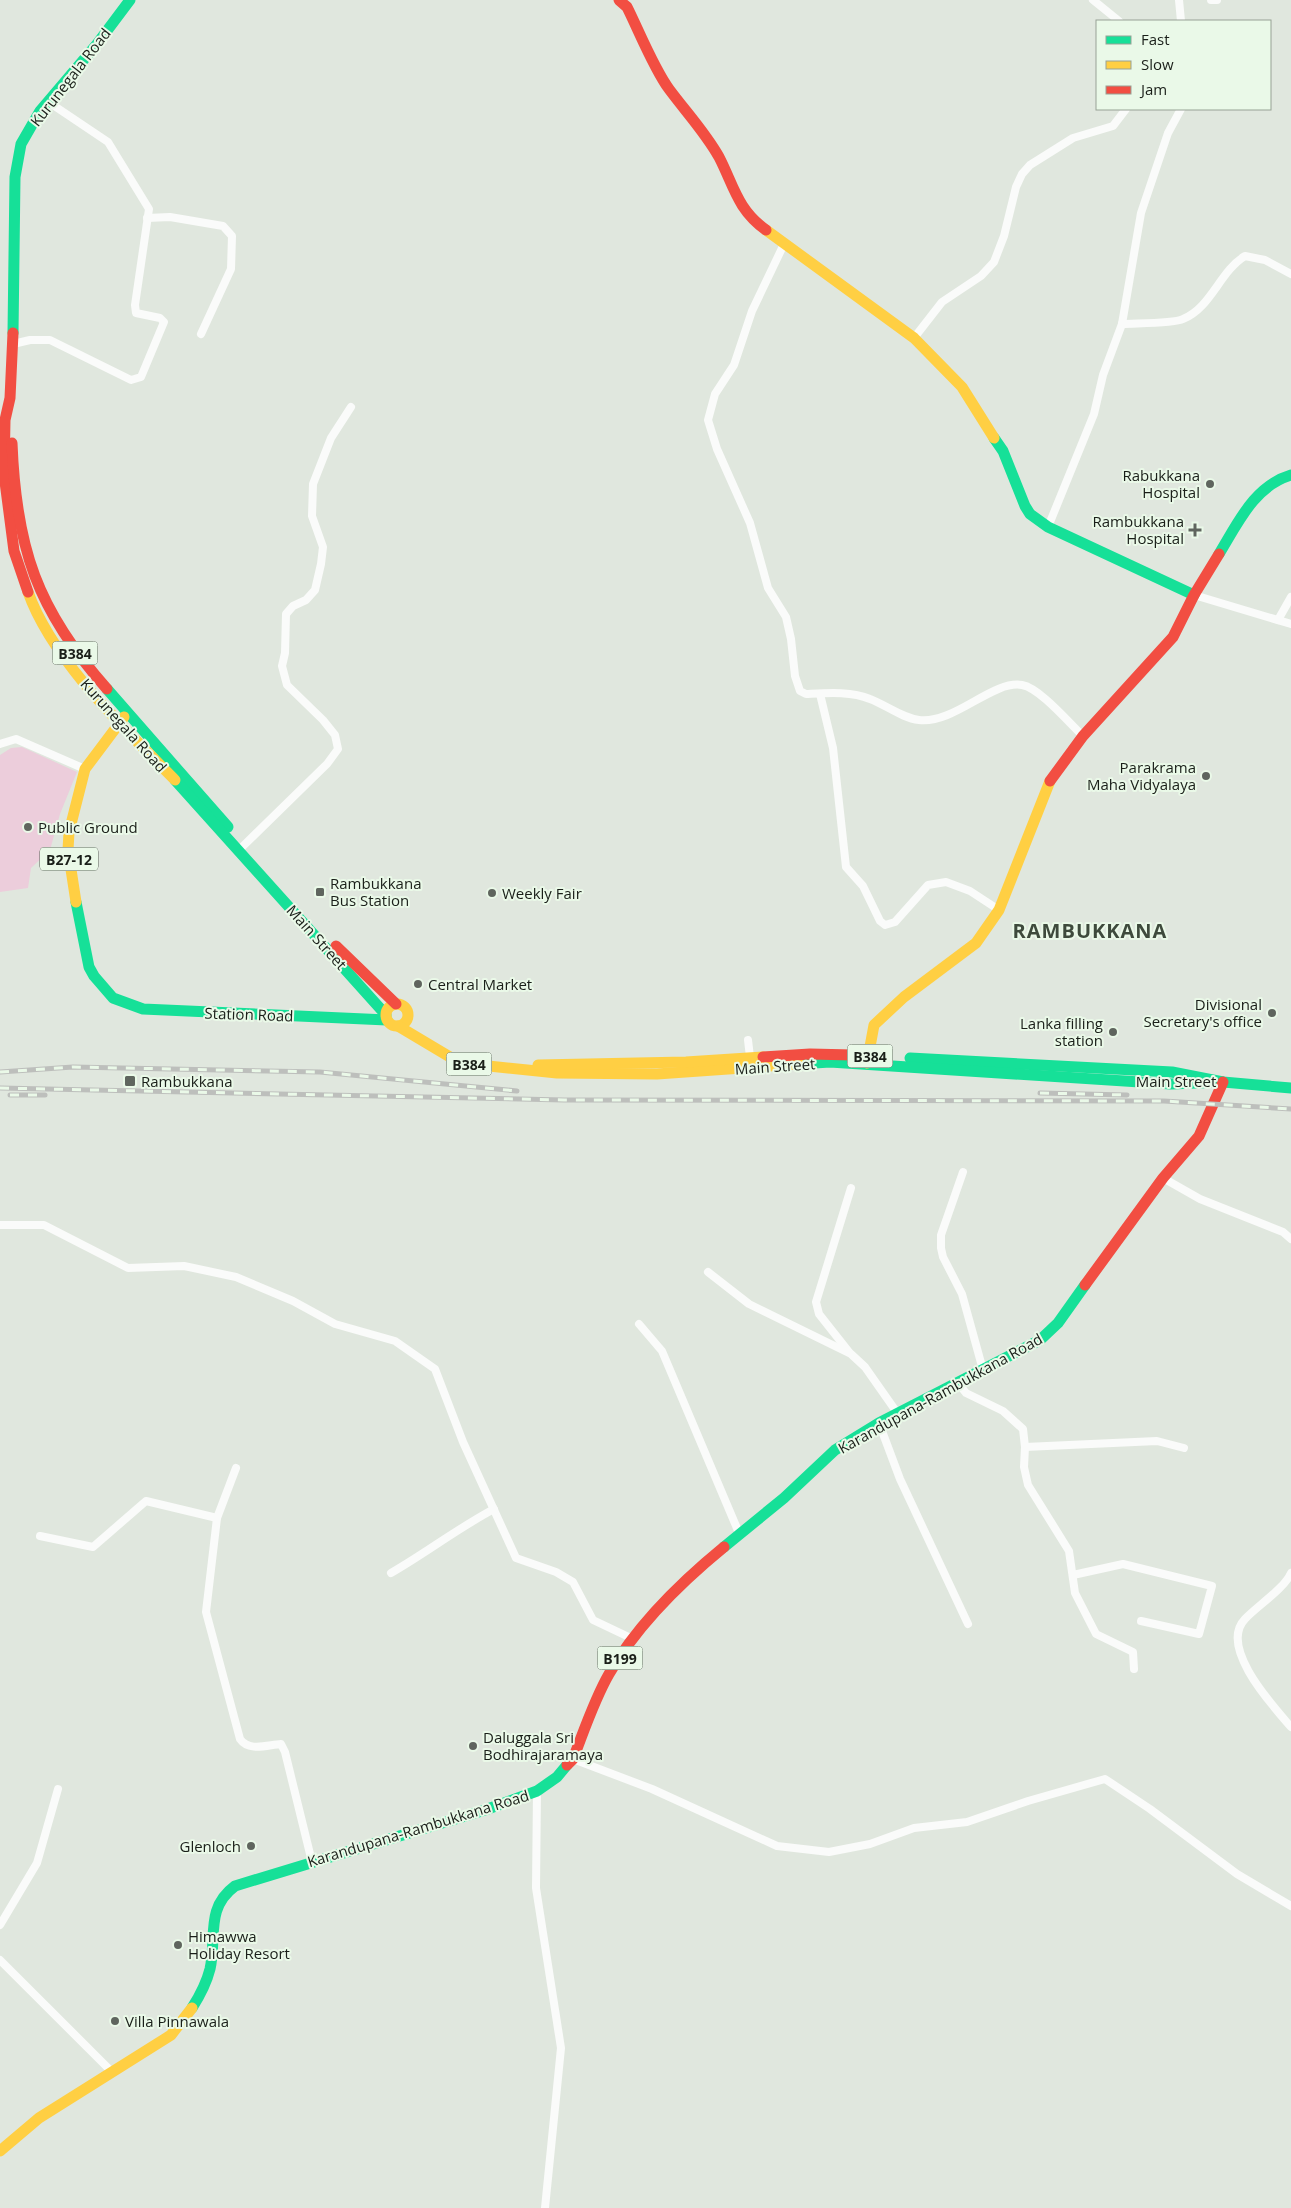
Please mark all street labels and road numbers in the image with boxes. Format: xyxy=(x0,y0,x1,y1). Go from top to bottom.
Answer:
street label: Kurunegala Road xyxy=(25,24,115,130)
road number: B384 xyxy=(52,641,98,664)
street label: Kurunegala Road xyxy=(77,674,171,776)
road number: B27-12 xyxy=(40,848,98,871)
street label: Main Street xyxy=(283,900,351,974)
street label: Station Road xyxy=(204,1002,294,1026)
road number: B384 xyxy=(848,1044,892,1068)
road number: B384 xyxy=(446,1052,492,1076)
street label: Main Street xyxy=(734,1053,816,1079)
street label: Main Street xyxy=(1136,1071,1216,1091)
street label: Karandupana-Rambukkana Road xyxy=(834,1328,1046,1458)
road number: B199 xyxy=(598,1646,642,1670)
street label: Karandupana-Rambukkana Road xyxy=(305,1785,531,1871)

